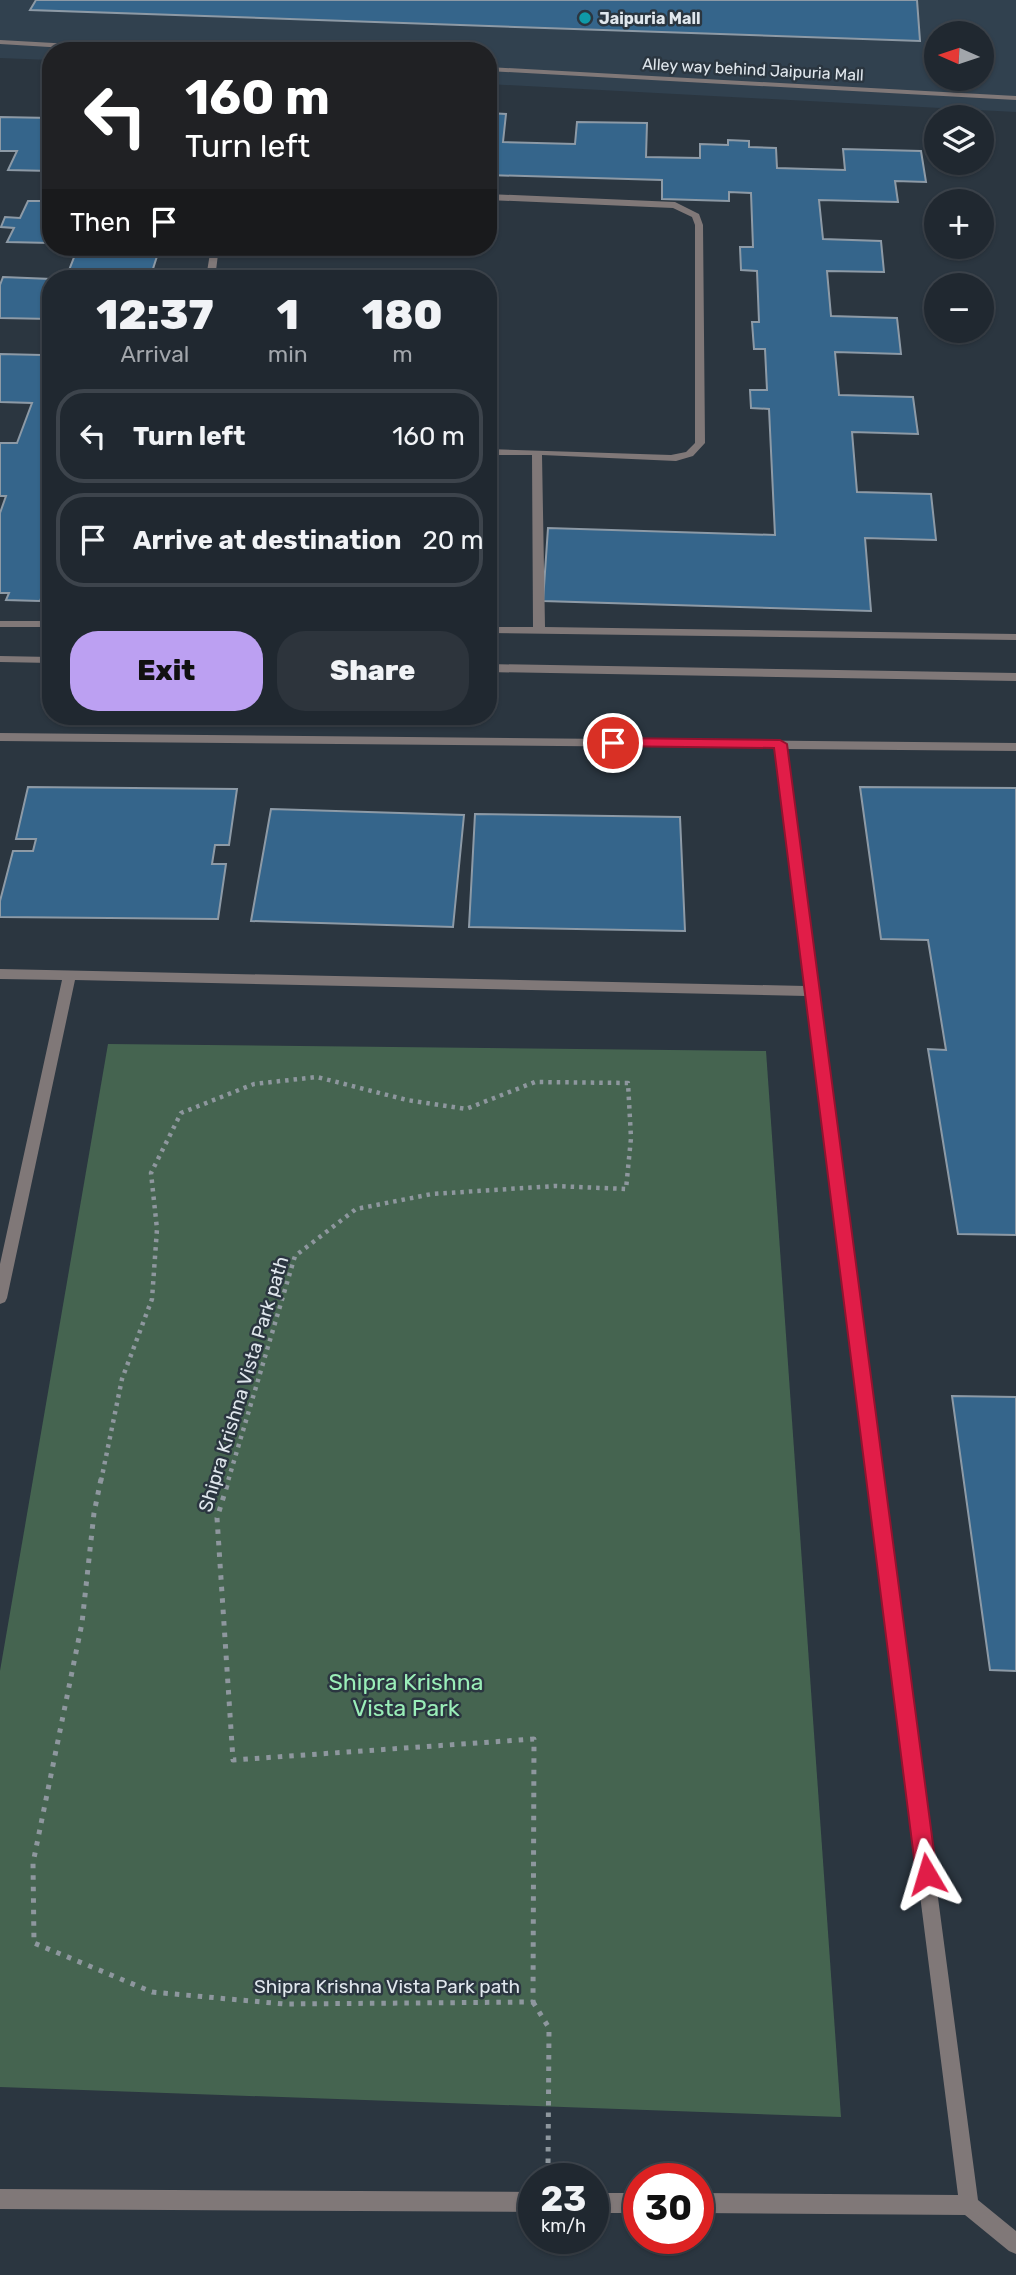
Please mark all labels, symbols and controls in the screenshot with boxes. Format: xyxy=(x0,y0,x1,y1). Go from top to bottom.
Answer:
place label: Jaipuria Mall xyxy=(599,9,701,28)
marker: Jaipuria Mall xyxy=(577,10,593,26)
north arrow xyxy=(924,21,994,91)
map controls xyxy=(924,21,994,343)
street label: Alley way behind Jaipuria Mall xyxy=(642,54,864,85)
text: 160 m xyxy=(185,68,330,126)
icon: left xyxy=(70,70,161,161)
button: layers xyxy=(924,105,994,175)
text: Turn left xyxy=(185,127,310,165)
button: + xyxy=(924,189,994,259)
icon: arrive xyxy=(145,203,183,241)
text: Then xyxy=(70,207,131,238)
button: − xyxy=(924,273,994,343)
text: 12:37 xyxy=(96,290,214,340)
text: 1 xyxy=(277,290,299,340)
text: 180 xyxy=(362,290,443,340)
text: Arrival xyxy=(120,340,189,368)
text: min xyxy=(268,340,308,368)
text: m xyxy=(392,340,413,368)
icon: left xyxy=(74,417,112,455)
text: Turn left xyxy=(133,421,245,452)
text: 160 m xyxy=(392,421,465,452)
icon: arrive xyxy=(74,521,112,559)
text: Arrive at destination xyxy=(133,525,401,556)
text: 20 m xyxy=(422,525,484,556)
button: Exit xyxy=(70,631,263,711)
button: Share xyxy=(277,631,469,711)
pin xyxy=(583,713,643,773)
icon: arrive xyxy=(594,724,632,762)
street label: Shipra Krishna Vista Park path xyxy=(194,1254,293,1515)
park label: Shipra Krishna Vista Park xyxy=(329,1668,483,1722)
position arrow xyxy=(890,1837,964,1911)
street label: Shipra Krishna Vista Park path xyxy=(254,1975,520,1998)
speed limit sign: 30 xyxy=(623,2163,714,2254)
text: 23 xyxy=(541,2178,586,2220)
text: km/h xyxy=(541,2215,586,2237)

